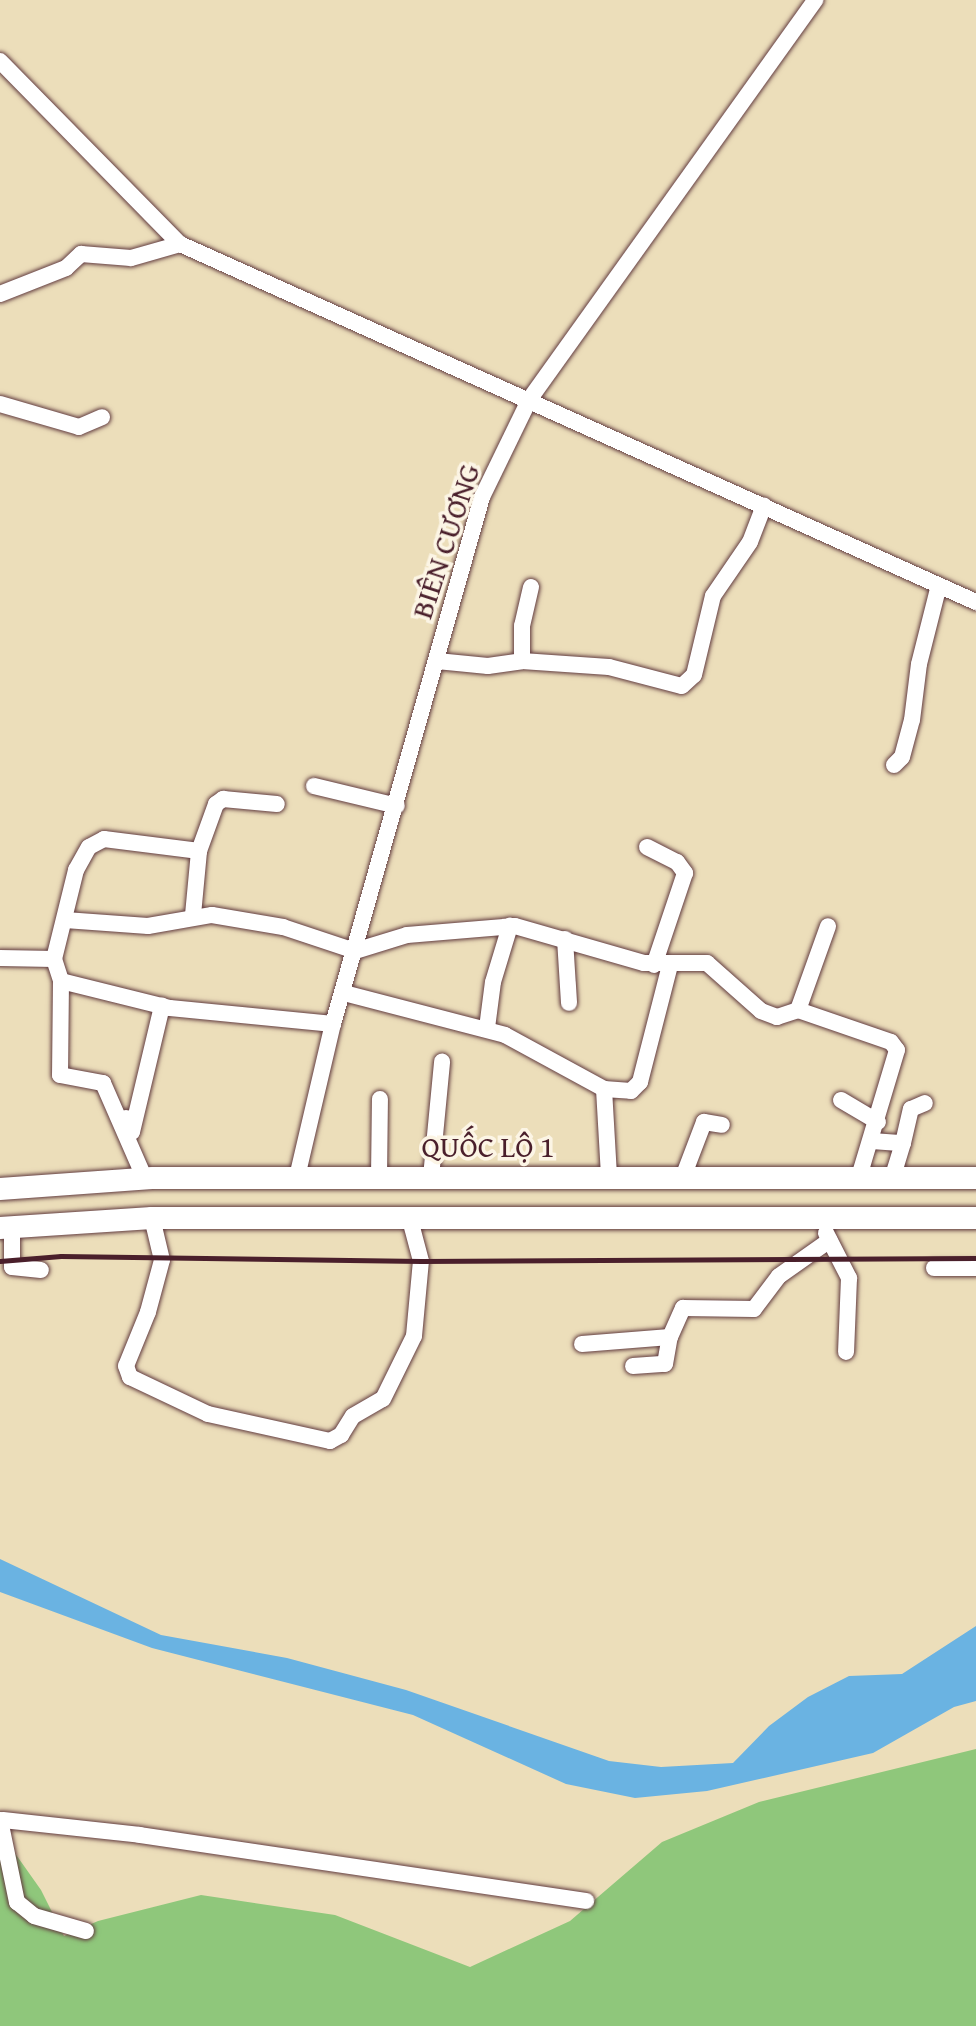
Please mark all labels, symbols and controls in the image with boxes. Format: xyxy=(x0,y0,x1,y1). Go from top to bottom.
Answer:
street label: BIÊN CƯƠNG xyxy=(403,459,487,623)
street label: QUỐC LỘ 1 xyxy=(421,1128,555,1164)

